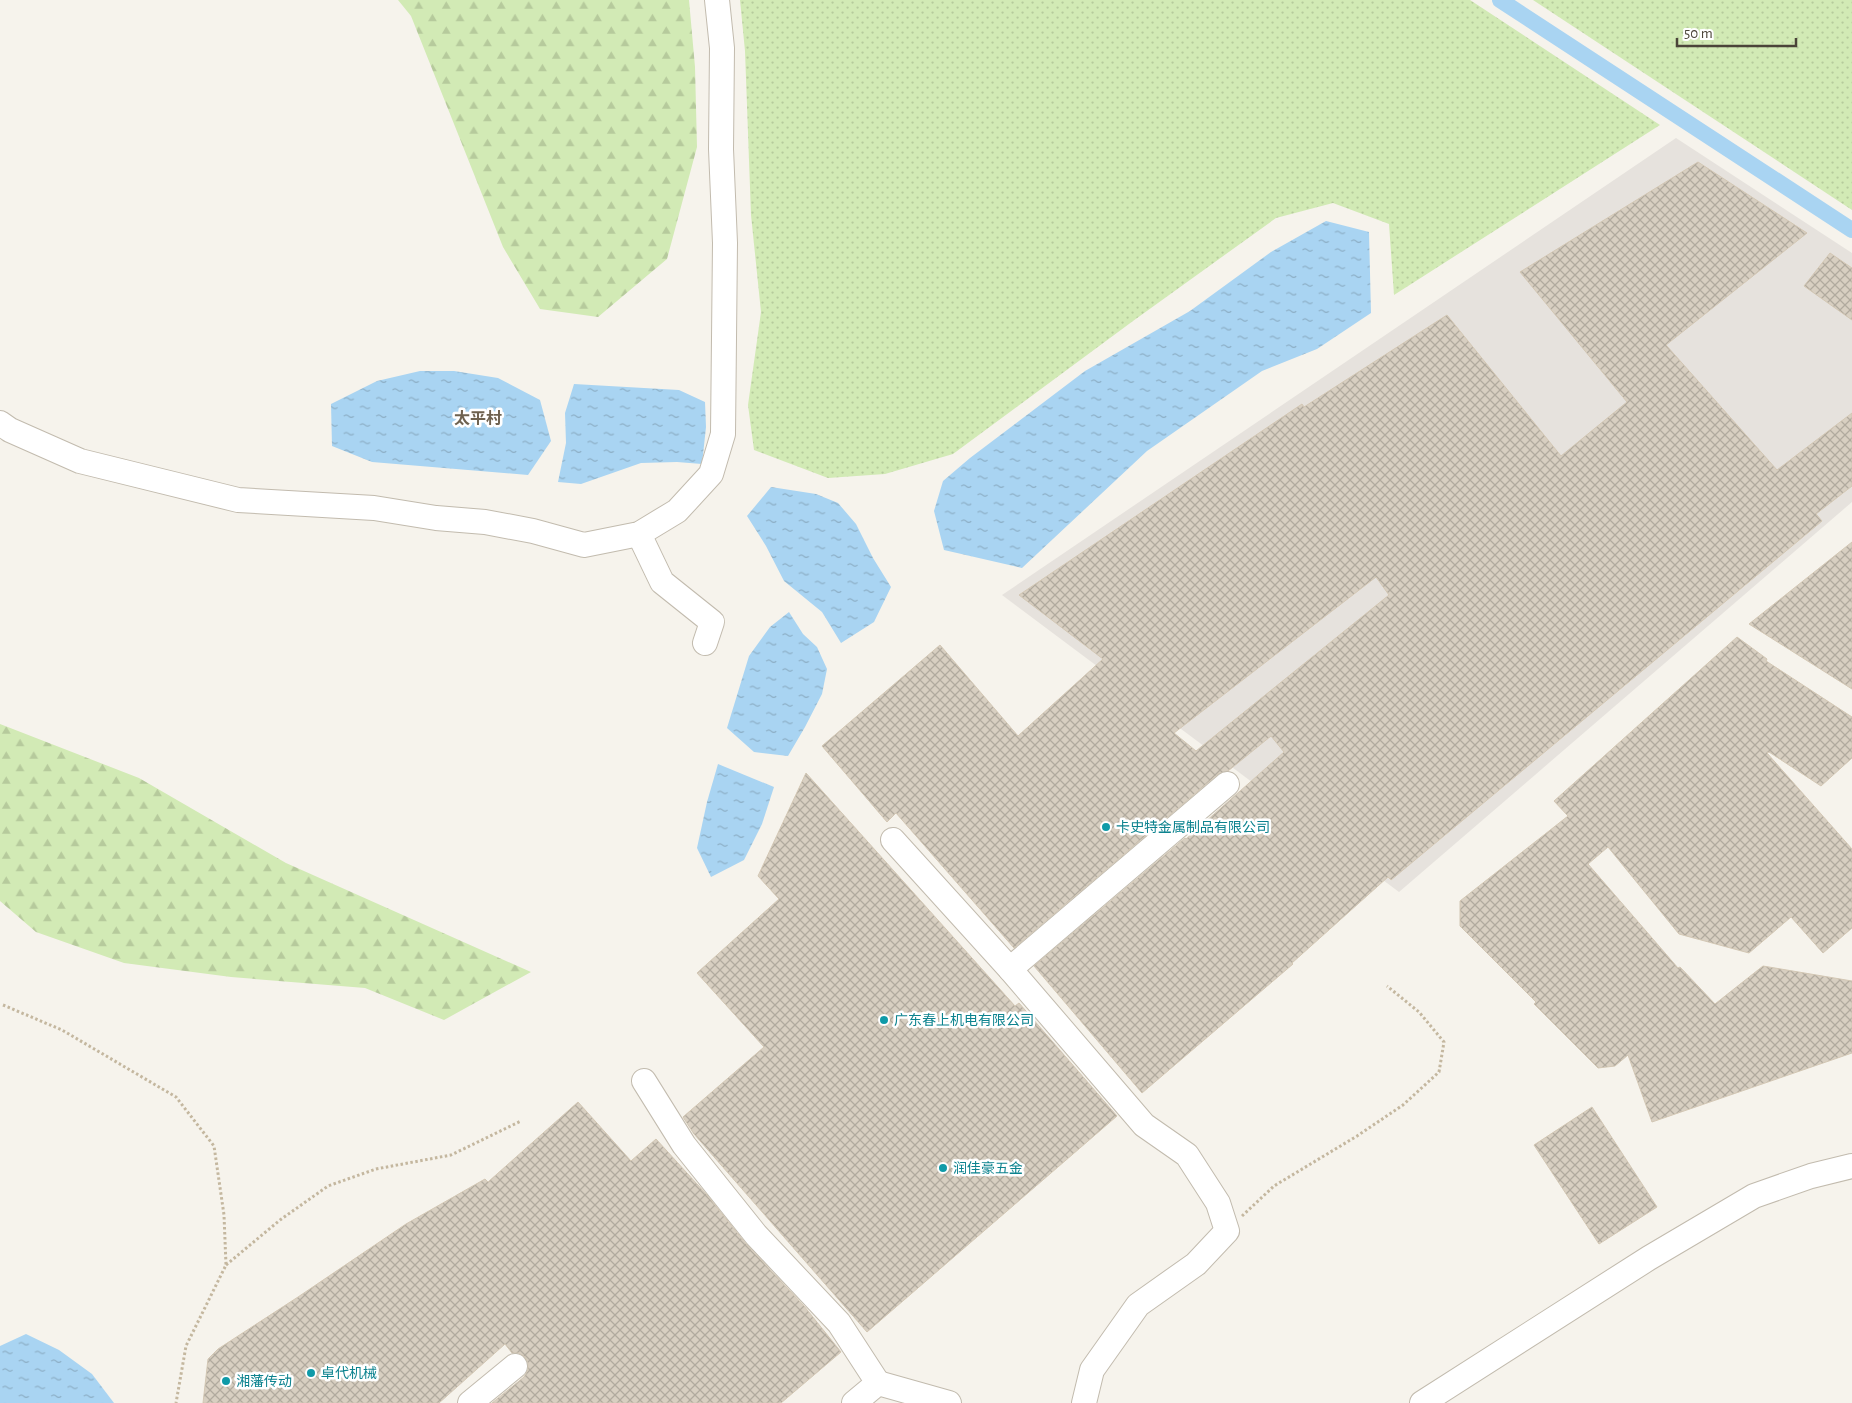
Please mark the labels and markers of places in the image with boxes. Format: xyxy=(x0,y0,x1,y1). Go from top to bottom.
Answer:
place label: 卡史特金属制品有限公司 xyxy=(1116,819,1270,835)
marker: 卡史特金属制品有限公司 xyxy=(1100,821,1112,833)
place label: 广东春上机电有限公司 xyxy=(894,1013,1034,1028)
marker: 广东春上机电有限公司 xyxy=(878,1014,890,1026)
place label: 润佳豪五金 xyxy=(953,1161,1023,1176)
marker: 润佳豪五金 xyxy=(937,1162,949,1174)
place label: 卓代机械 xyxy=(321,1365,377,1381)
marker: 卓代机械 xyxy=(305,1367,317,1379)
place label: 湘藩传动 xyxy=(236,1374,292,1389)
marker: 湘藩传动 xyxy=(220,1375,232,1387)

